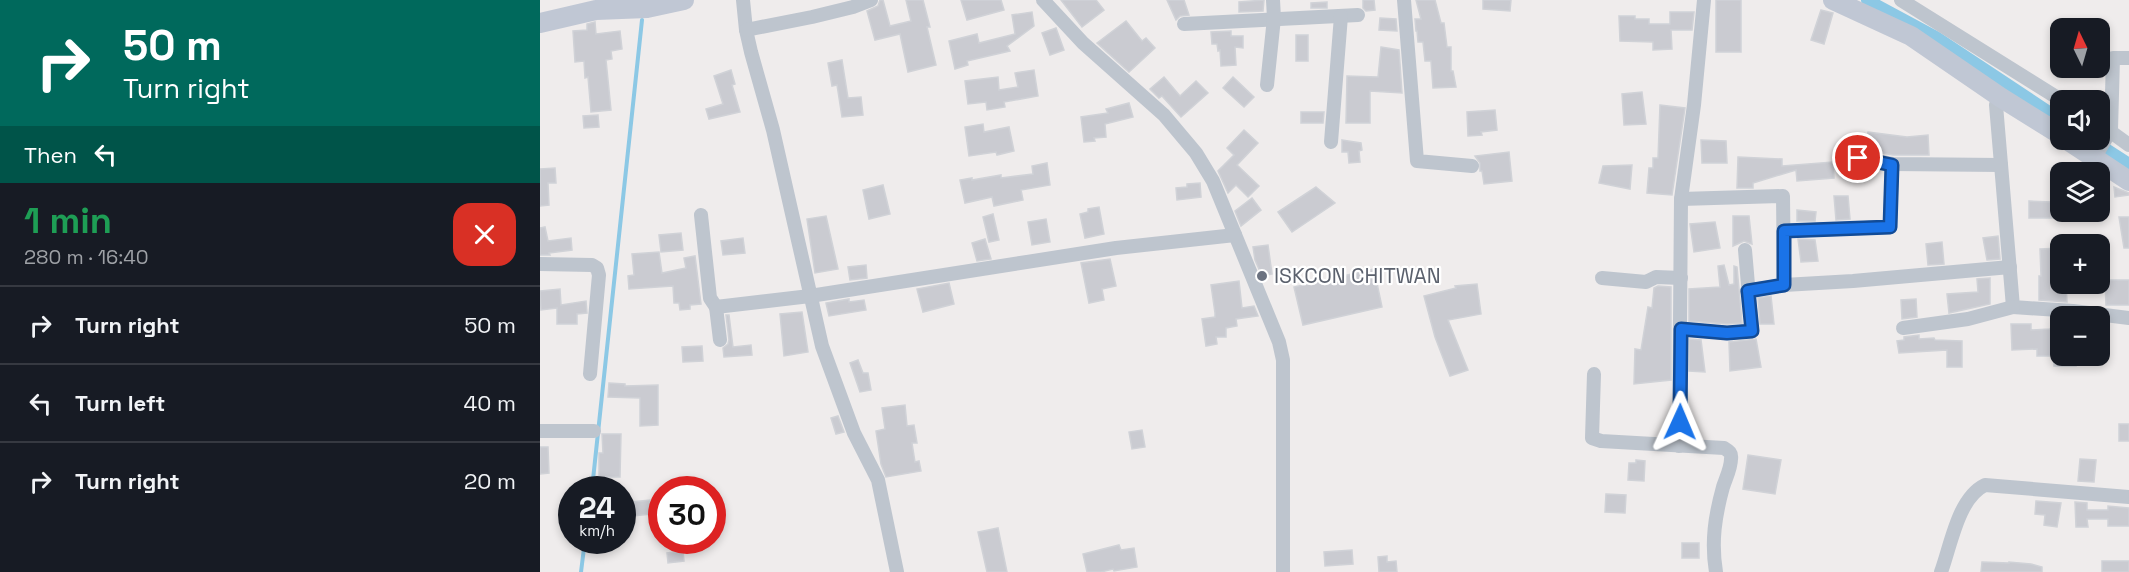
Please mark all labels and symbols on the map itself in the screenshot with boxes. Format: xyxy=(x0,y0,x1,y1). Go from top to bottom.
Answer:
north arrow xyxy=(2050,18,2110,78)
pin xyxy=(1832,132,1883,183)
place label: ISKCON CHITWAN xyxy=(1274,262,1441,289)
marker: ISKCON CHITWAN xyxy=(1255,269,1269,283)
position arrow xyxy=(1648,390,1712,454)
speed limit sign: 30 xyxy=(648,476,726,554)

